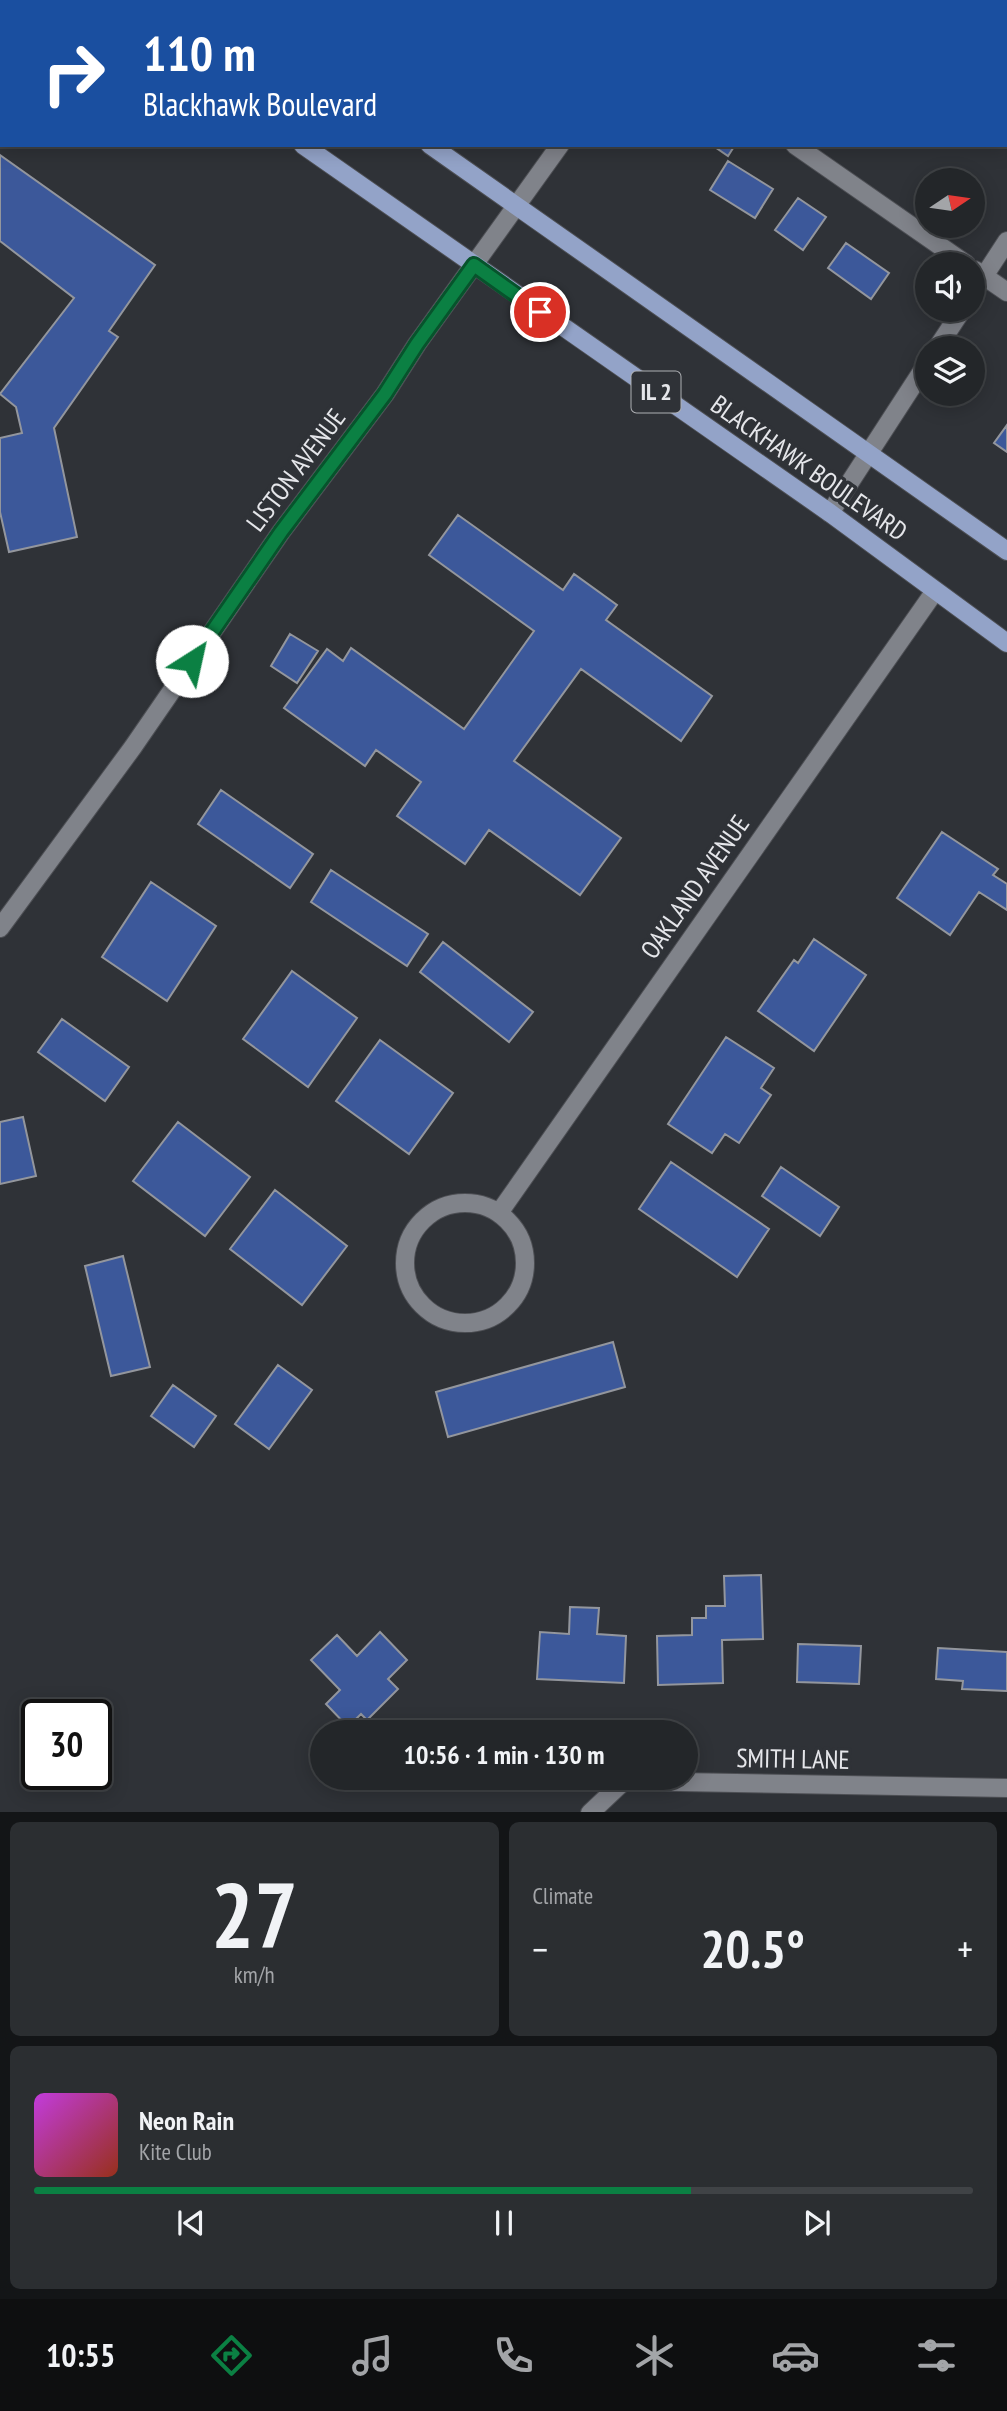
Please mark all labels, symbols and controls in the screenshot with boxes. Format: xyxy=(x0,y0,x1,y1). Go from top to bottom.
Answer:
text: 110 m xyxy=(143,21,256,85)
icon: right xyxy=(28,28,119,119)
text: Blackhawk Boulevard xyxy=(143,83,377,125)
north arrow xyxy=(915,168,985,238)
map controls xyxy=(915,168,985,406)
button: sound xyxy=(915,252,985,322)
pin xyxy=(510,282,570,342)
icon: arrive xyxy=(521,293,559,331)
button: layers xyxy=(915,336,985,406)
road number: IL 2 xyxy=(632,372,680,412)
street label: BLACKHAWK BOULEVARD xyxy=(705,388,914,548)
street label: LISTON AVENUE xyxy=(239,402,352,537)
position arrow xyxy=(155,624,229,698)
street label: OAKLAND AVENUE xyxy=(633,809,756,965)
speed limit sign: 30 xyxy=(21,1699,112,1790)
text: 10:56 · 1 min · 130 m xyxy=(404,1738,604,1771)
street label: SMITH LANE xyxy=(736,1741,850,1776)
text: 27 xyxy=(211,1855,298,1973)
text: Climate xyxy=(533,1881,593,1910)
text: 20.5° xyxy=(700,1915,805,1982)
text: − xyxy=(533,1924,548,1973)
text: + xyxy=(957,1924,973,1973)
text: km/h xyxy=(234,1960,275,1989)
text: Neon Rain xyxy=(139,2104,234,2137)
text: Kite Club xyxy=(139,2137,212,2166)
icon: previous xyxy=(172,2204,210,2242)
icon: pause xyxy=(485,2204,523,2242)
icon: next xyxy=(798,2204,836,2242)
icon: directions xyxy=(207,2331,256,2380)
icon: music xyxy=(348,2331,397,2380)
icon: phone xyxy=(489,2331,538,2380)
icon: climate xyxy=(630,2331,679,2380)
icon: car xyxy=(771,2331,820,2380)
icon: filters xyxy=(912,2331,961,2380)
text: 10:55 xyxy=(46,2334,115,2376)

